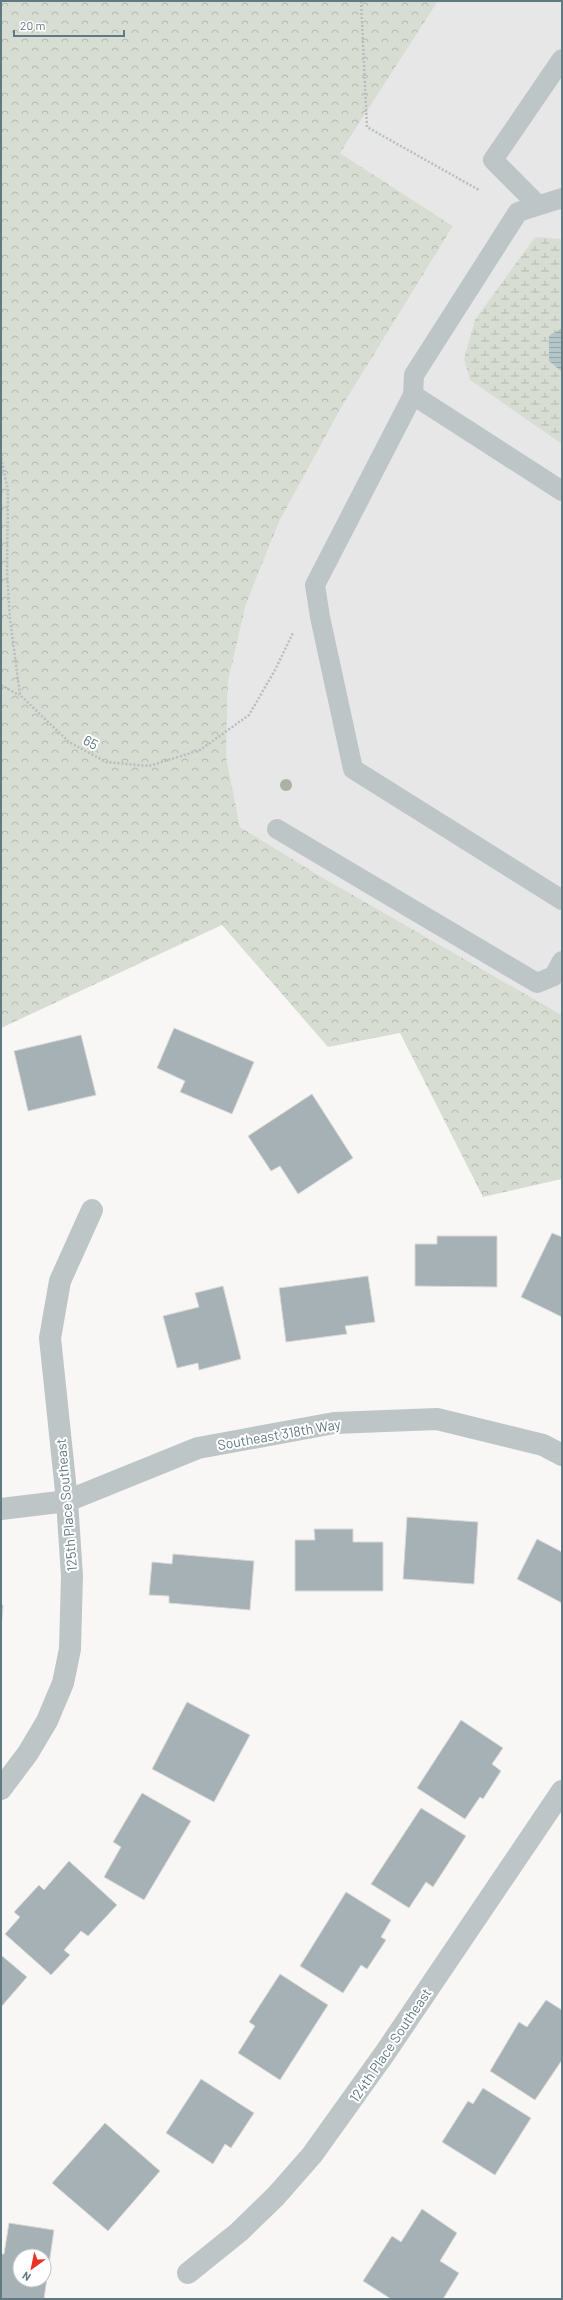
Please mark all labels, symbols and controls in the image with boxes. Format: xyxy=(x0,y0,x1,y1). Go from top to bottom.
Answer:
scale bar xyxy=(14,12,124,38)
text: 20 m xyxy=(20,18,46,32)
street label: 65 xyxy=(81,731,101,753)
street label: Southeast 318th Way xyxy=(216,1415,343,1453)
street label: 125th Place Southeast xyxy=(52,1438,80,1572)
street label: 124th Place Southeast xyxy=(346,1985,434,2105)
north arrow xyxy=(12,2248,52,2288)
text: N xyxy=(20,2269,33,2284)

